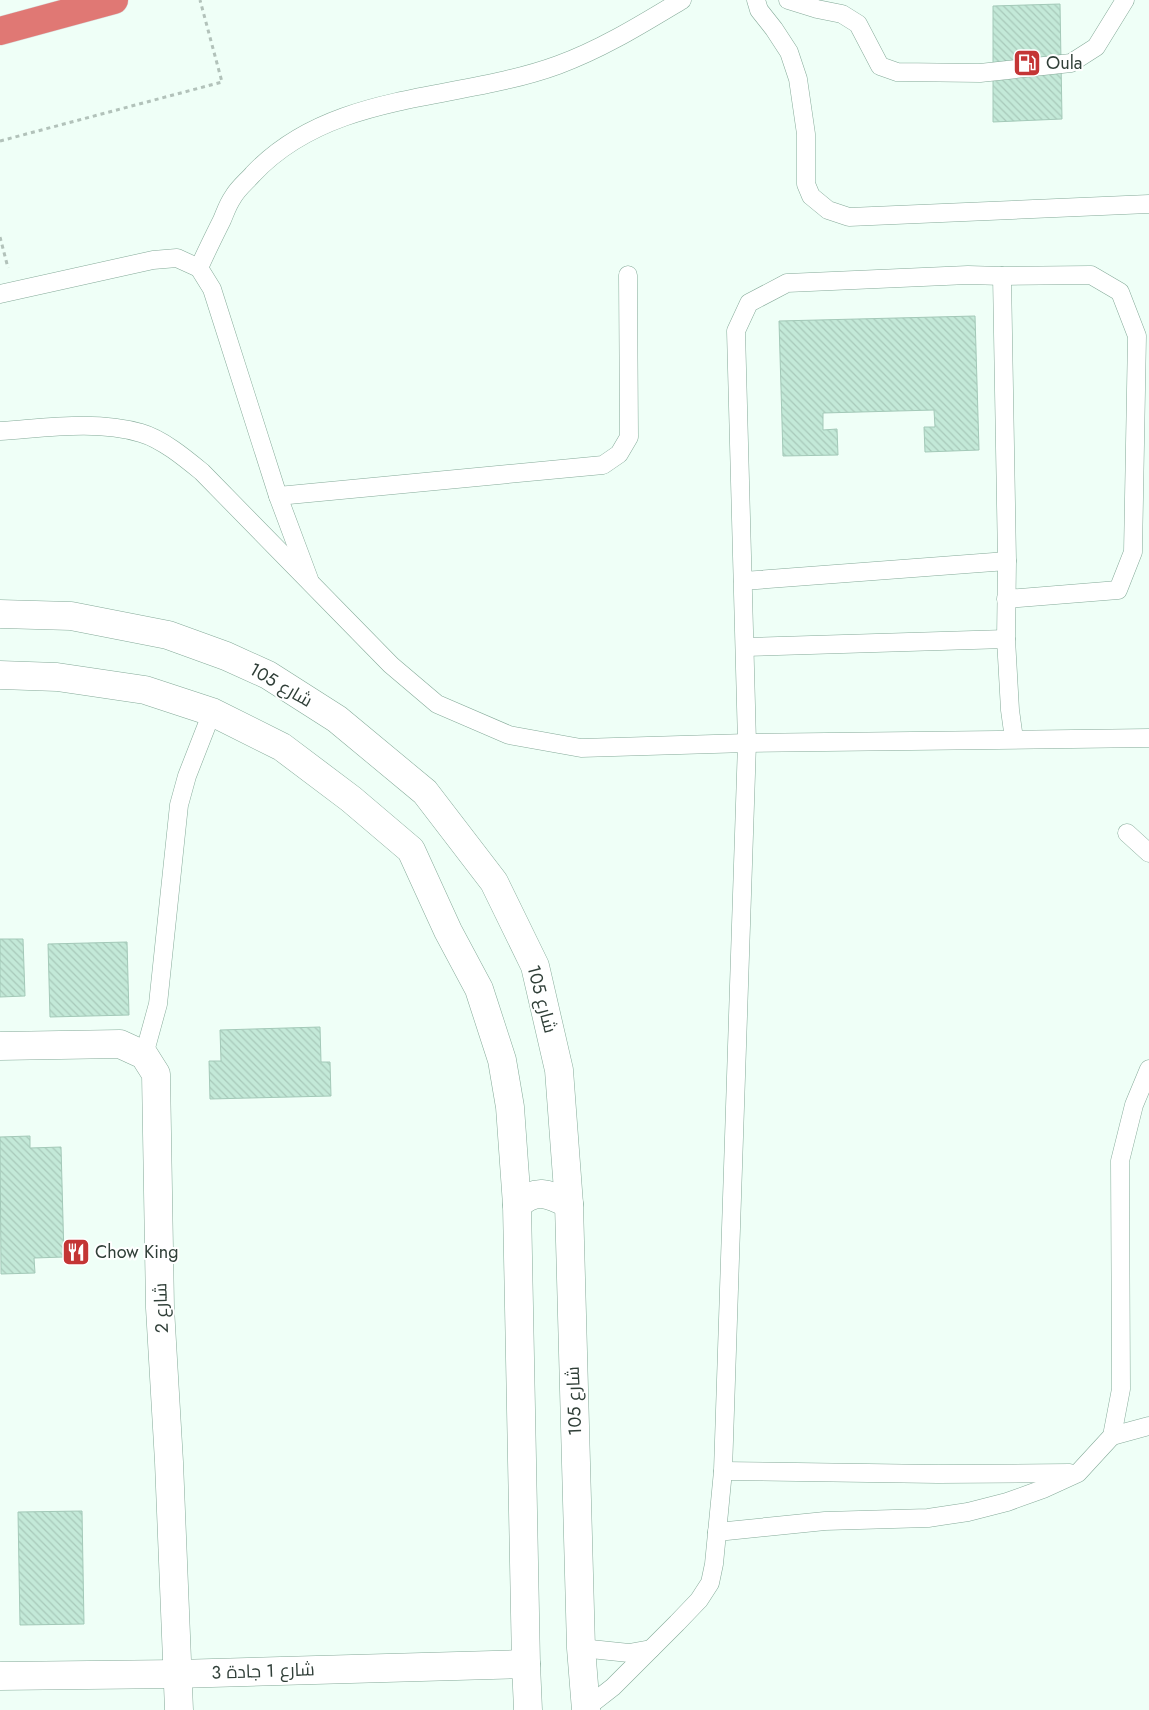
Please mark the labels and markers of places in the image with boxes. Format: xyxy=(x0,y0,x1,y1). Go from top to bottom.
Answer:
fuel station icon: Oula xyxy=(1012,48,1042,78)
place label: Oula xyxy=(1046,50,1082,76)
restaurant icon: Chow King xyxy=(61,1237,91,1267)
place label: Chow King xyxy=(95,1239,179,1265)

